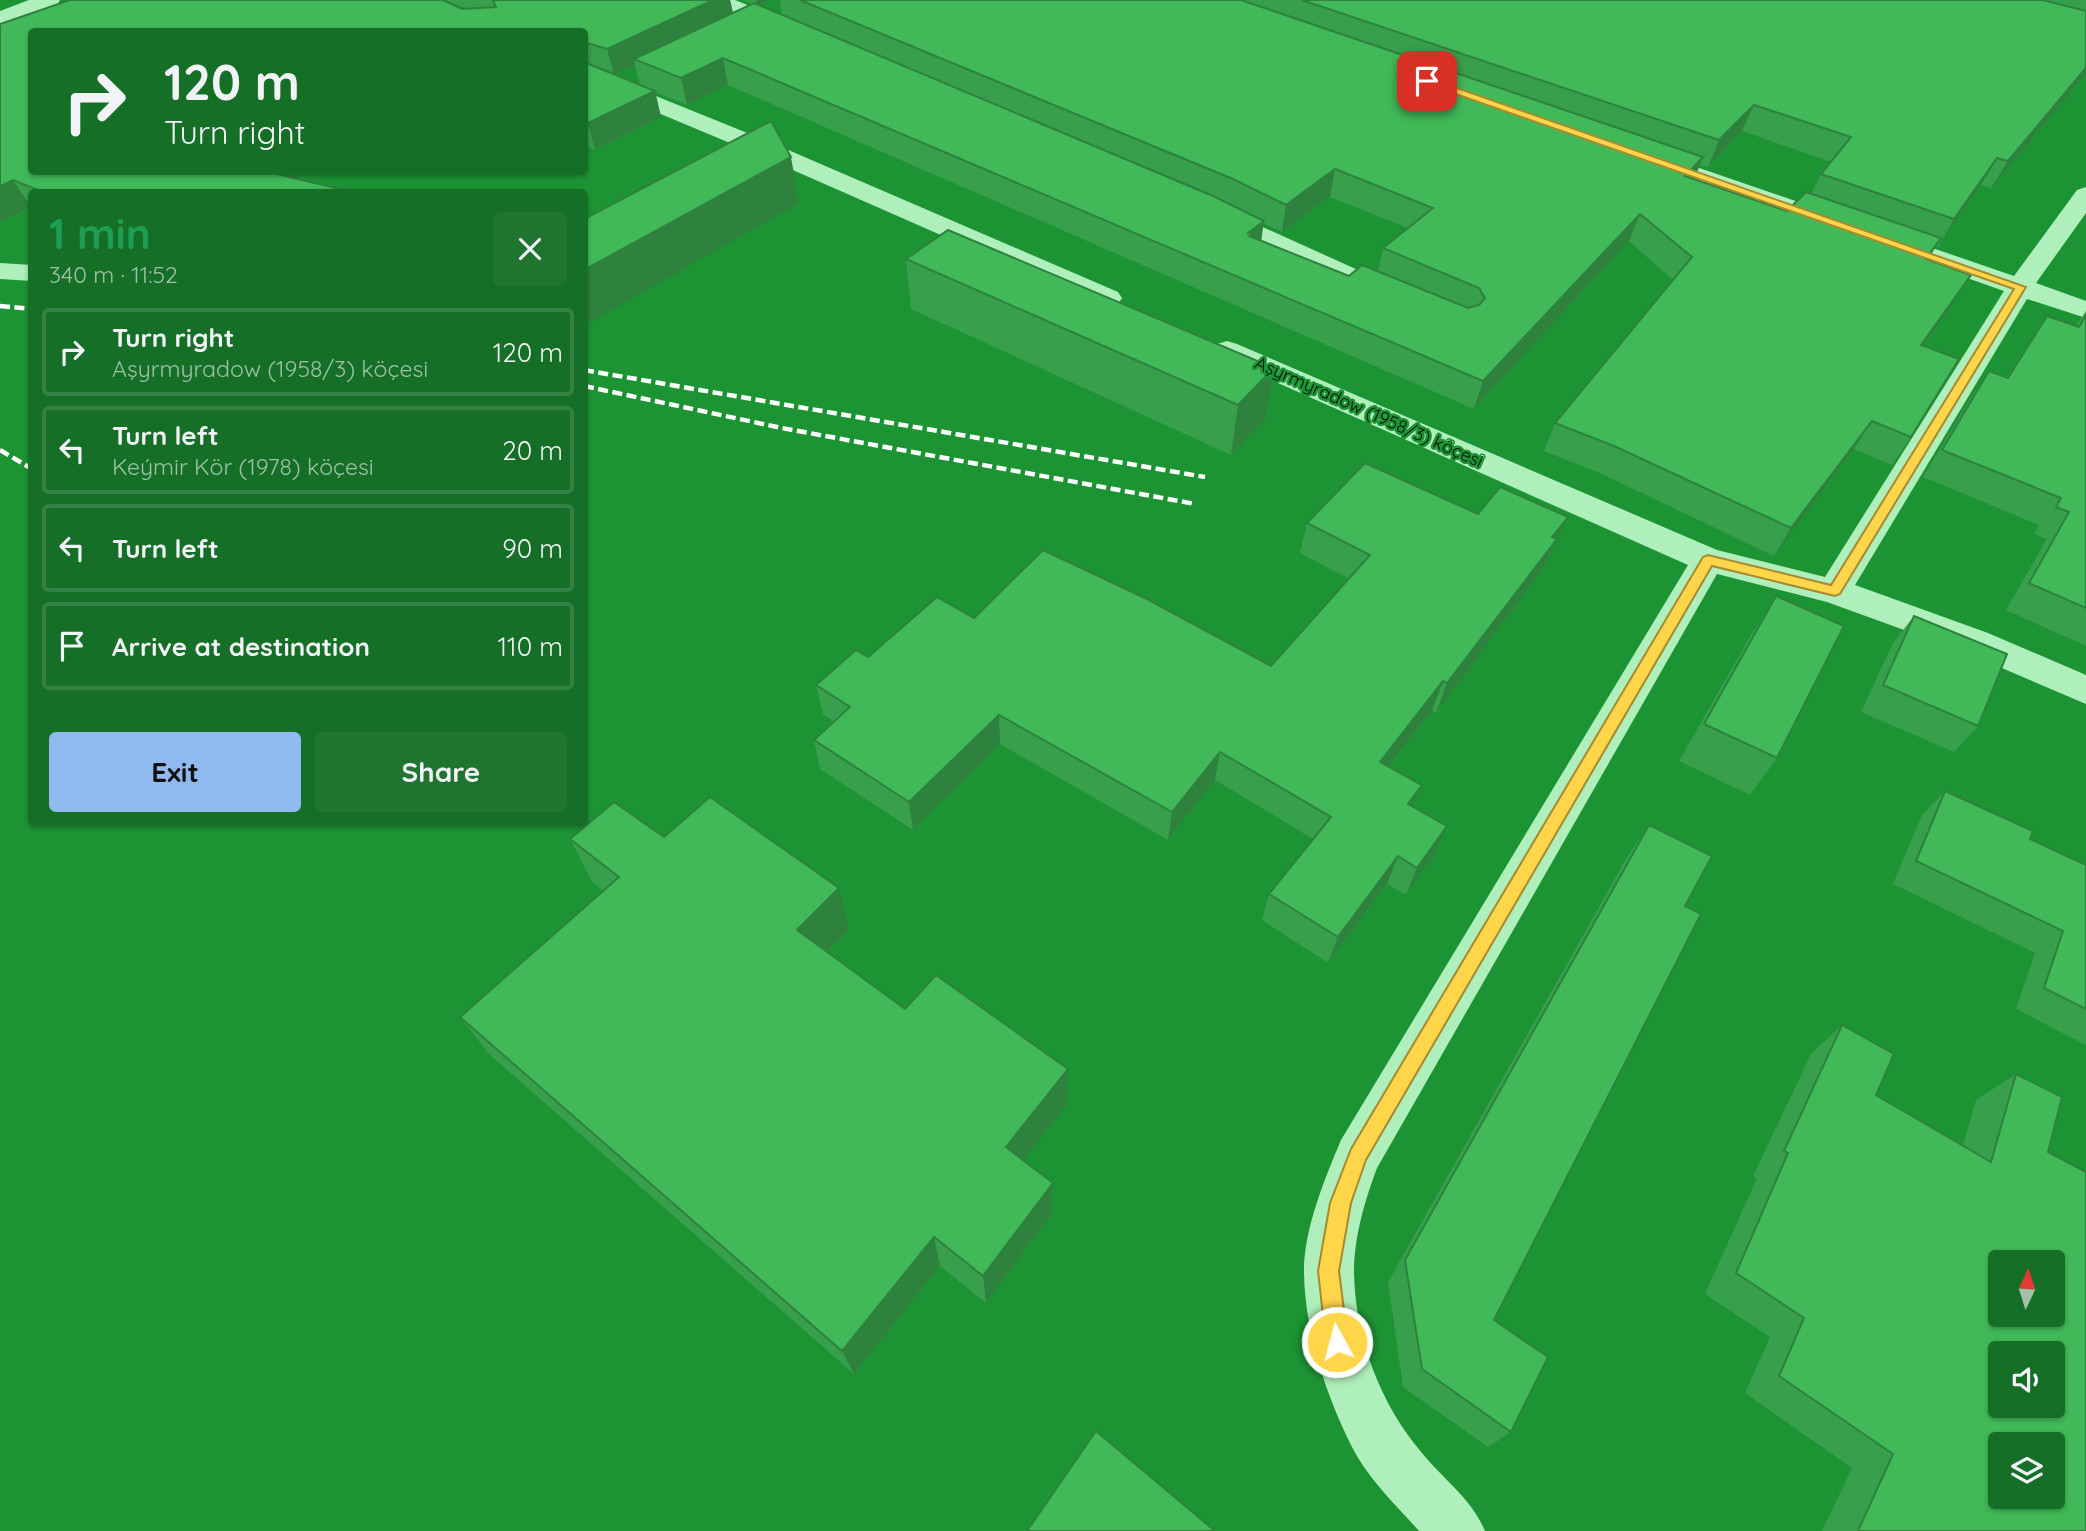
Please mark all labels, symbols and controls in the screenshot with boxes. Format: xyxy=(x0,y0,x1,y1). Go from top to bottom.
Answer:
text: 120 m xyxy=(164,51,300,112)
pin xyxy=(1397,51,1457,111)
icon: right xyxy=(49,56,140,147)
icon: arrive xyxy=(1408,62,1446,100)
text: Turn right xyxy=(164,112,305,152)
text: 1 min xyxy=(49,207,151,260)
button: close xyxy=(493,212,567,286)
text: 340 m · 11:52 xyxy=(49,260,178,289)
text: Turn right xyxy=(112,321,234,354)
icon: right xyxy=(53,333,91,371)
text: 120 m xyxy=(493,336,563,369)
street label: Aşyrmyradow (1958/3) köçesi xyxy=(1252,351,1487,472)
text: Aşyrmyradow (1958/3) köçesi xyxy=(112,354,428,383)
text: Turn left xyxy=(112,419,219,452)
icon: left xyxy=(53,431,91,469)
text: 20 m xyxy=(502,434,563,467)
text: Keýmir Kör (1978) köçesi xyxy=(112,452,374,481)
icon: left xyxy=(53,529,91,567)
text: Turn left xyxy=(112,532,219,565)
text: 90 m xyxy=(502,532,563,565)
icon: arrive xyxy=(53,627,91,665)
text: Arrive at destination xyxy=(112,630,370,663)
text: 110 m xyxy=(497,630,563,663)
button: Exit xyxy=(49,732,301,812)
button: Share xyxy=(315,732,567,812)
north arrow xyxy=(1988,1250,2065,1326)
map controls xyxy=(1988,1250,2065,1509)
position arrow xyxy=(1300,1305,1374,1379)
button: sound xyxy=(1988,1341,2065,1418)
button: layers xyxy=(1988,1432,2065,1509)

